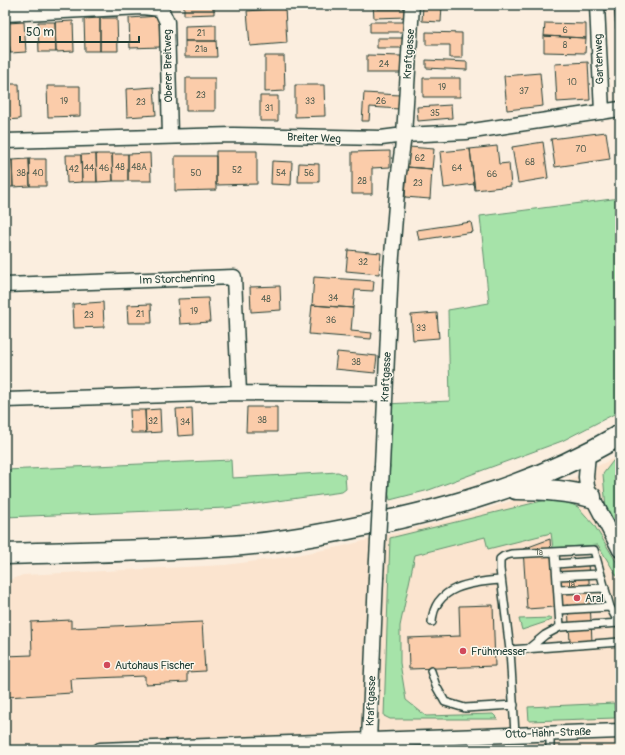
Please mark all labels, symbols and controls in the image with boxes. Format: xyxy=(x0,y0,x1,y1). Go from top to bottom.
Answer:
scale bar xyxy=(20,18,139,44)
text: 50 m xyxy=(26,25,54,40)
house number: 6 xyxy=(562,25,568,36)
house number: 21 xyxy=(197,28,205,39)
street label: Kraftgasse xyxy=(401,28,417,80)
street label: Oberer Breitweg xyxy=(161,29,175,103)
street label: Gartenweg xyxy=(592,33,606,85)
house number: 8 xyxy=(563,40,568,51)
house number: 21a xyxy=(195,44,207,55)
house number: 24 xyxy=(379,59,390,70)
house number: 10 xyxy=(567,77,577,88)
house number: 19 xyxy=(438,82,446,93)
house number: 37 xyxy=(519,86,529,97)
house number: 23 xyxy=(196,90,206,101)
house number: 19 xyxy=(60,96,68,107)
house number: 33 xyxy=(305,96,315,107)
house number: 26 xyxy=(376,96,386,107)
house number: 23 xyxy=(136,97,146,108)
house number: 31 xyxy=(265,103,273,114)
house number: 35 xyxy=(430,108,440,119)
street label: Breiter Weg xyxy=(287,131,342,145)
house number: 70 xyxy=(576,144,586,155)
house number: 62 xyxy=(415,153,425,164)
house number: 68 xyxy=(525,157,535,168)
house number: 48 xyxy=(115,162,125,173)
house number: 48A xyxy=(131,162,147,173)
house number: 44 xyxy=(84,163,95,174)
house number: 46 xyxy=(99,163,109,174)
house number: 64 xyxy=(452,163,463,174)
house number: 42 xyxy=(69,164,79,175)
house number: 52 xyxy=(232,165,242,176)
house number: 38 xyxy=(16,168,26,179)
house number: 40 xyxy=(32,168,44,179)
house number: 50 xyxy=(190,168,202,179)
house number: 54 xyxy=(276,168,287,179)
house number: 56 xyxy=(304,168,314,179)
house number: 66 xyxy=(487,169,497,180)
house number: 28 xyxy=(357,176,367,187)
house number: 23 xyxy=(413,178,423,189)
house number: 32 xyxy=(358,257,368,268)
street label: Im Storchenring xyxy=(139,271,215,287)
house number: 34 xyxy=(328,293,339,304)
house number: 48 xyxy=(261,294,271,305)
house number: 19 xyxy=(190,306,198,317)
house number: 21 xyxy=(136,309,144,320)
house number: 23 xyxy=(84,310,94,321)
house number: 36 xyxy=(326,315,336,326)
house number: 33 xyxy=(416,323,426,334)
street label: Kraftgasse xyxy=(378,351,394,403)
house number: 38 xyxy=(351,357,361,368)
house number: 38 xyxy=(257,415,267,426)
house number: 32 xyxy=(148,416,158,427)
house number: 34 xyxy=(180,417,191,428)
house number: 1a xyxy=(535,547,543,558)
house number: 1a xyxy=(567,579,575,590)
place label: Aral xyxy=(585,592,604,605)
marker: Aral xyxy=(572,593,582,603)
place label: Frühmesser xyxy=(471,645,527,658)
marker: Frühmesser xyxy=(458,646,468,656)
place label: Autohaus Fischer xyxy=(115,659,194,672)
marker: Autohaus Fischer xyxy=(102,660,112,670)
street label: Kraftgasse xyxy=(364,675,378,726)
street label: Otto-Hahn-Straße xyxy=(505,725,592,741)

